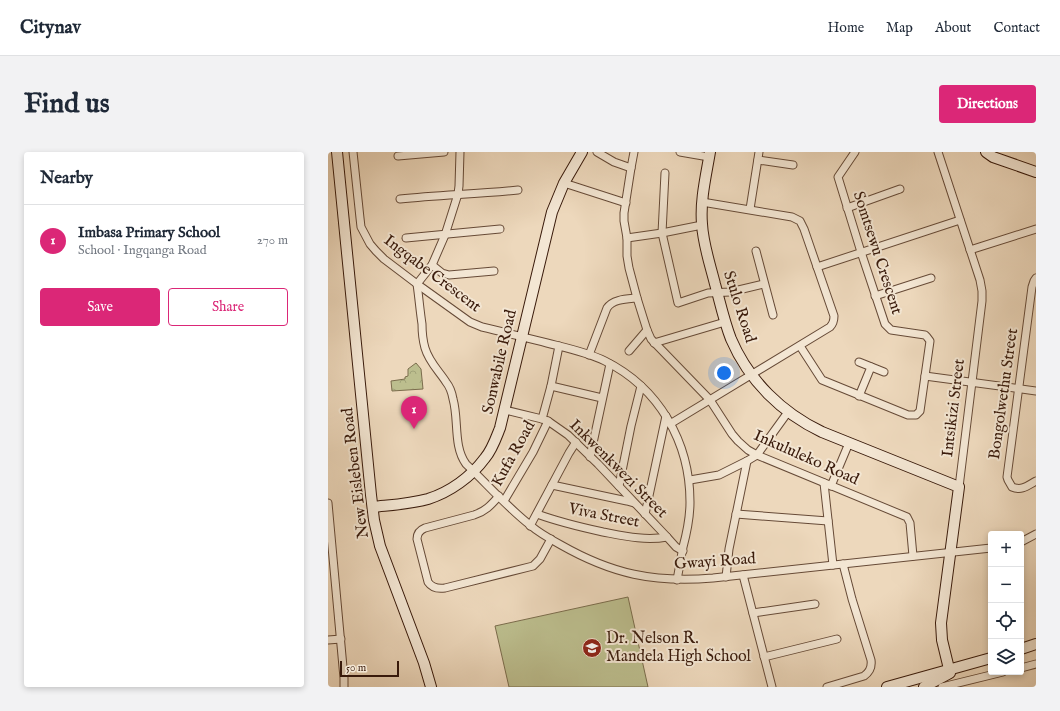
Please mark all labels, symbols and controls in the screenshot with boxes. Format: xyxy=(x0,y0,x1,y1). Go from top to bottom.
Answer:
text: Citynav xyxy=(20,16,81,40)
text: Home xyxy=(828,19,864,37)
text: Map xyxy=(886,19,913,37)
text: About xyxy=(935,19,971,37)
text: Contact xyxy=(993,19,1040,37)
button: Directions xyxy=(939,85,1036,123)
text: Find us xyxy=(24,87,110,122)
text: Nearby xyxy=(40,168,93,189)
street label: Somtsewu Crescent xyxy=(848,189,906,318)
text: Imbasa Primary School xyxy=(78,223,220,242)
street label: Ingqabe Crescent xyxy=(379,231,485,317)
text: 1 xyxy=(51,232,55,249)
text: 270 m xyxy=(257,232,288,249)
text: School · Ingqanga Road xyxy=(78,242,207,259)
street label: Stulo Road xyxy=(718,268,760,346)
button: Save xyxy=(40,288,160,326)
button: Share xyxy=(168,288,288,326)
street label: Sonwabile Road xyxy=(478,307,522,416)
street label: Bongolwethu Street xyxy=(985,327,1023,461)
street label: Intsikizi Street xyxy=(938,357,970,458)
your location xyxy=(714,363,734,383)
pin: 1 xyxy=(401,396,427,429)
street label: New Eisleben Road xyxy=(338,406,374,539)
street label: Inkwenkwezi Street xyxy=(564,415,672,523)
street label: Kufa Road xyxy=(488,417,540,490)
street label: Inkululeko Road xyxy=(750,426,862,490)
street label: Viva Street xyxy=(566,499,642,533)
map controls xyxy=(988,531,1024,675)
button: + xyxy=(988,531,1024,567)
street label: Gwayi Road xyxy=(674,549,757,575)
button: − xyxy=(988,567,1024,603)
button: locate xyxy=(988,603,1024,639)
place label: Dr. Nelson R. Mandela High School xyxy=(606,629,752,667)
school or university icon: Dr. Nelson R. Mandela High School xyxy=(581,637,603,659)
button: layers xyxy=(988,639,1024,675)
scale bar xyxy=(340,659,399,678)
text: 50 m xyxy=(346,661,366,675)

